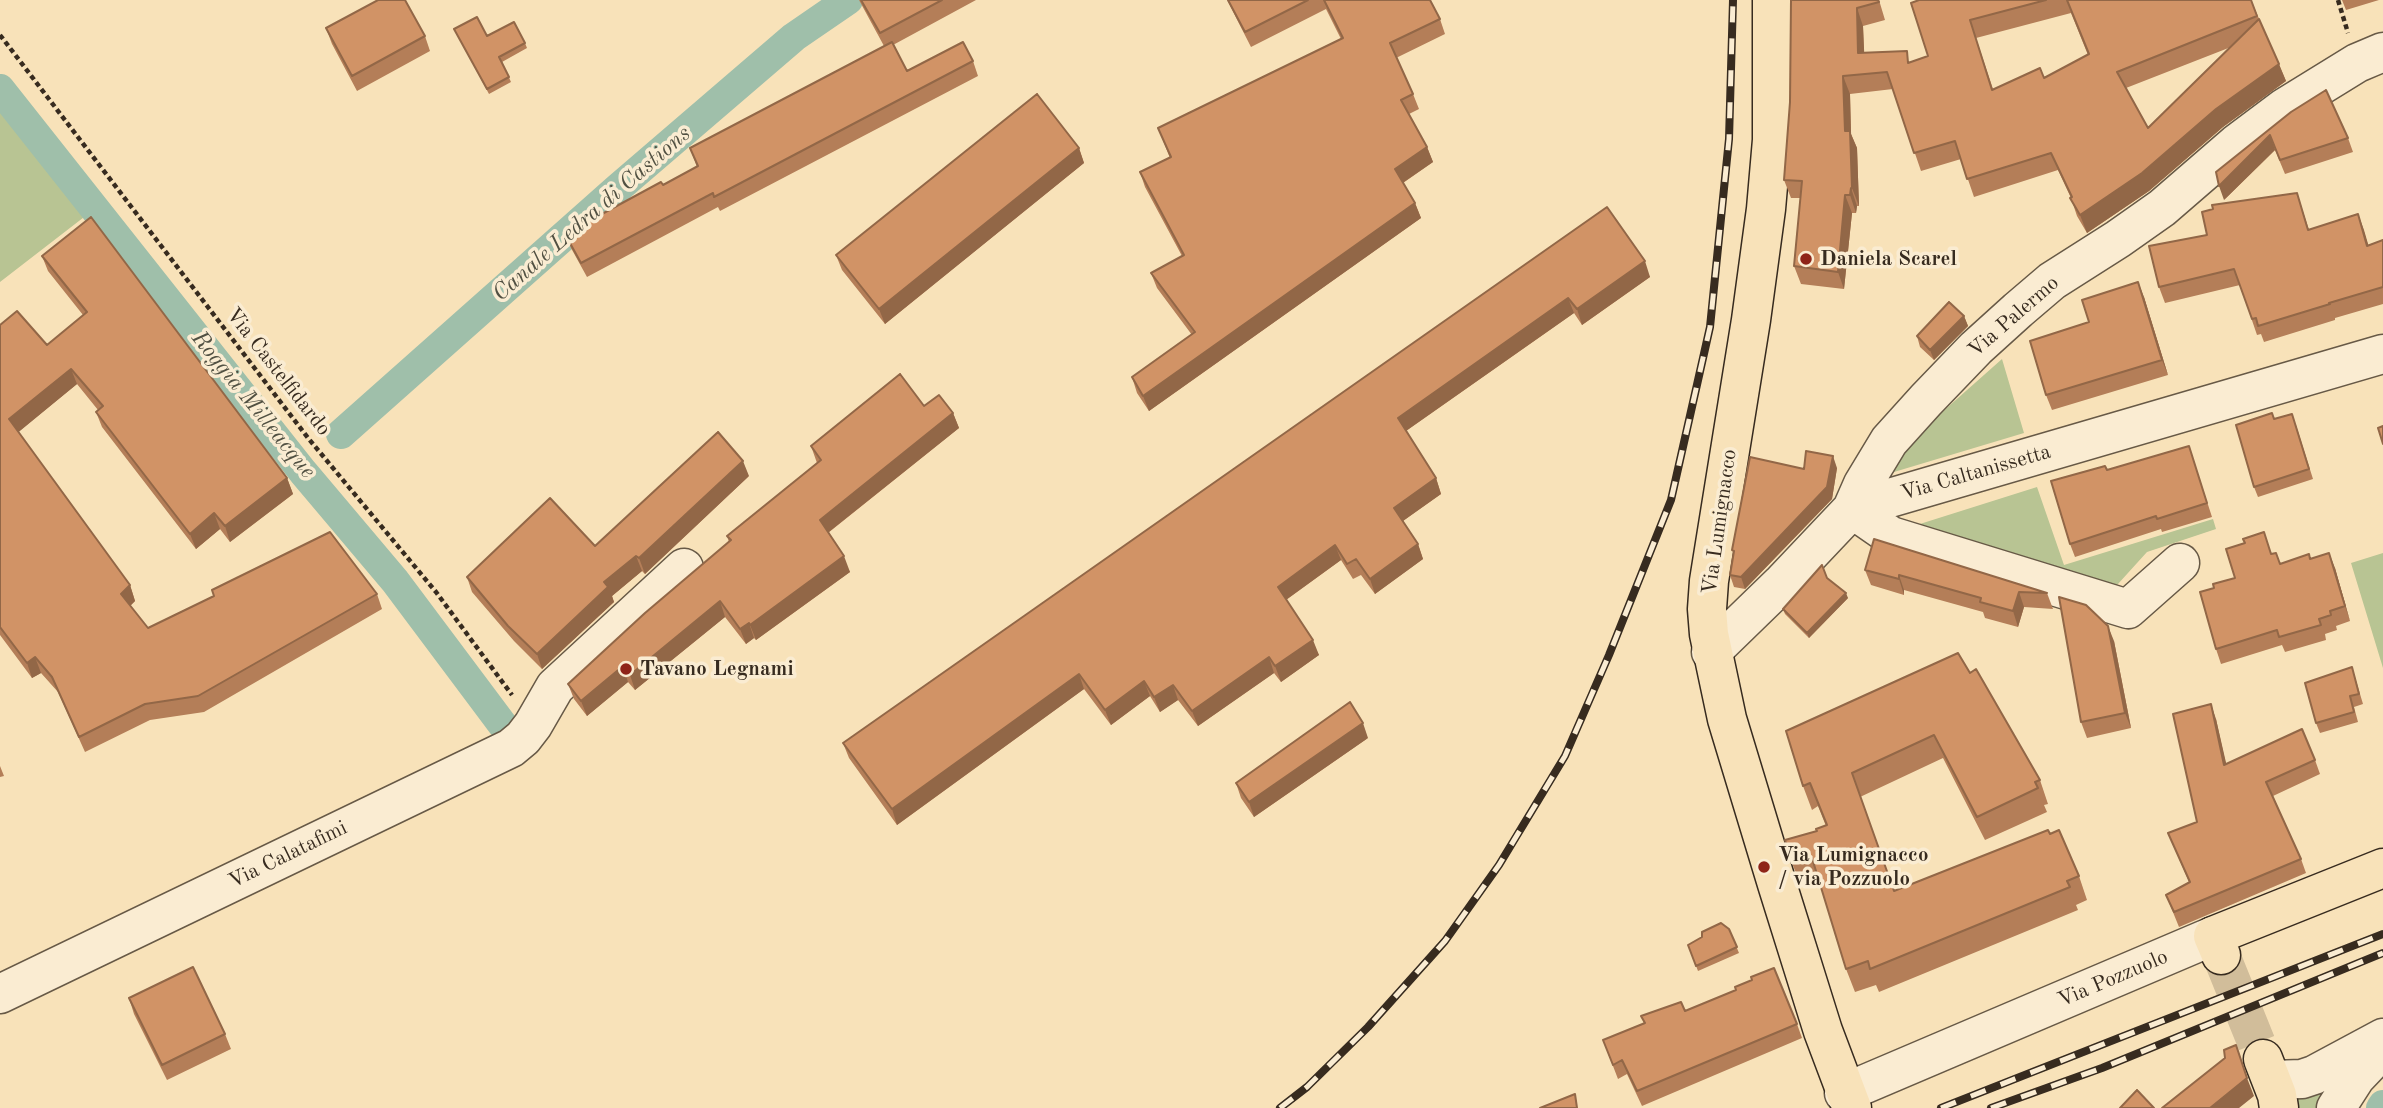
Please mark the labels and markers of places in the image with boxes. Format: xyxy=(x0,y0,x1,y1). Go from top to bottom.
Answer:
place label: Daniela Scarel xyxy=(1820,246,1957,272)
marker: Daniela Scarel xyxy=(1798,251,1814,267)
place label: Tavano Legnami xyxy=(640,656,794,682)
marker: Tavano Legnami xyxy=(618,661,634,677)
place label: Via Lumignacco / via Pozzuolo xyxy=(1778,842,1928,892)
marker: Via Lumignacco / via Pozzuolo xyxy=(1756,859,1772,875)

